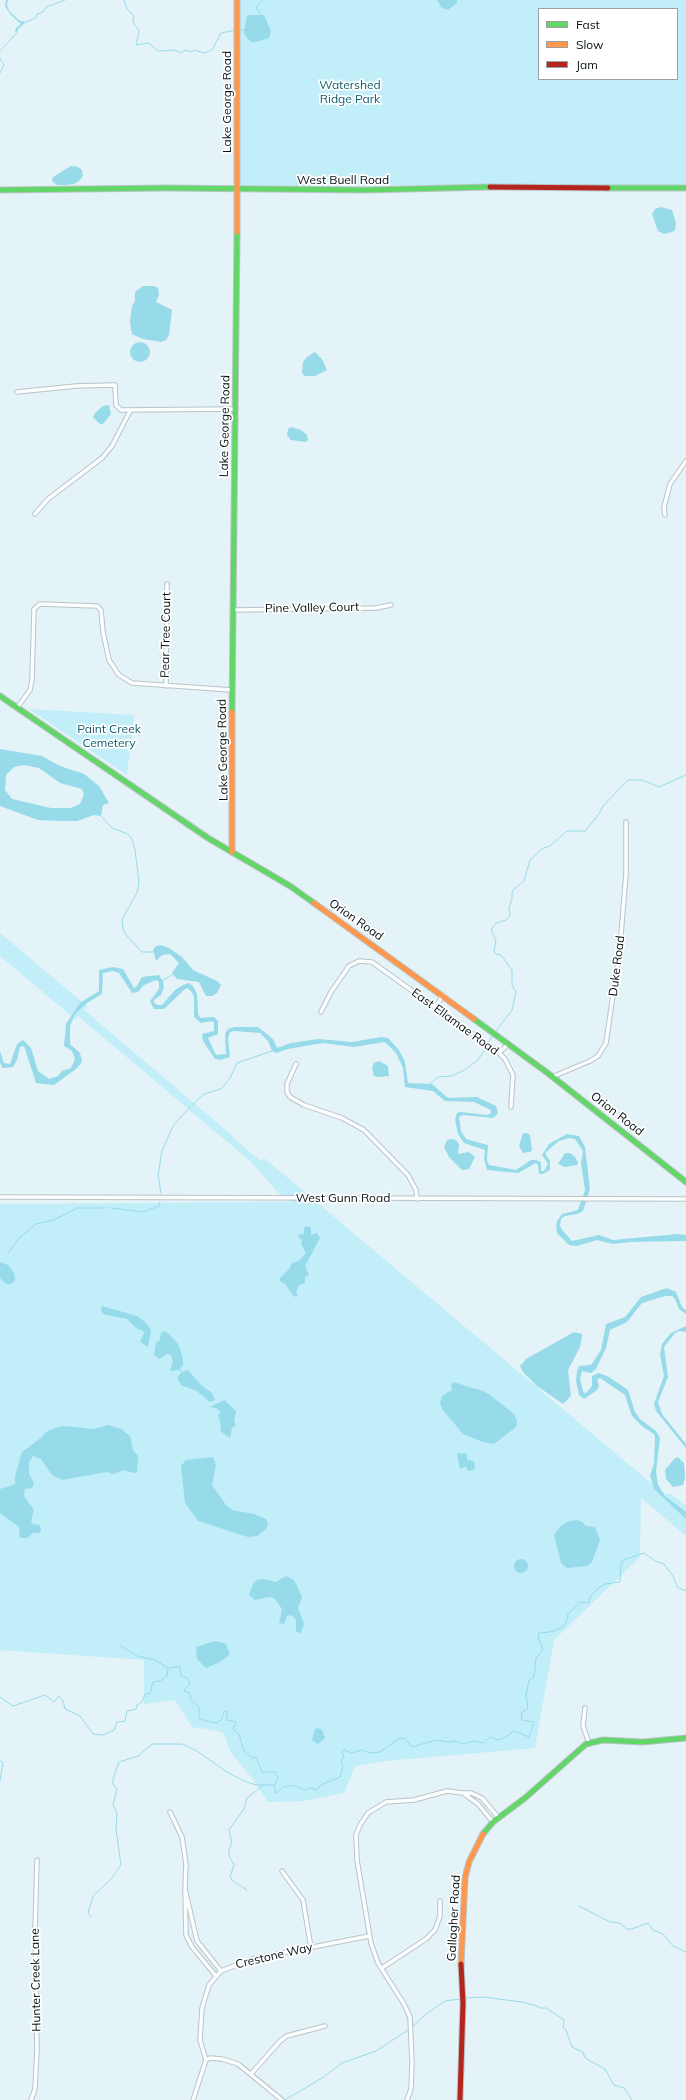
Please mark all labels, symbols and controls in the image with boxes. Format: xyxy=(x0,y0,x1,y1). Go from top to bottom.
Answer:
legend xyxy=(538,8,678,80)
text: Fast xyxy=(576,17,600,32)
text: Slow xyxy=(576,37,604,52)
street label: Lake George Road xyxy=(220,51,234,153)
text: Jam xyxy=(576,57,598,72)
park label: Watershed Ridge Park xyxy=(319,78,381,106)
street label: West Buell Road xyxy=(297,173,389,187)
street label: Lake George Road xyxy=(217,375,233,477)
street label: Pear Tree Court xyxy=(158,592,174,678)
street label: Pine Valley Court xyxy=(265,600,359,616)
street label: Lake George Road xyxy=(215,699,231,801)
park label: Paint Creek Cemetery xyxy=(77,722,141,750)
street label: Orion Road xyxy=(326,896,386,944)
street label: Duke Road xyxy=(606,935,628,997)
street label: East Ellamae Road xyxy=(409,986,501,1058)
street label: Orion Road xyxy=(588,1089,646,1139)
street label: West Gunn Road xyxy=(296,1191,390,1205)
street label: Gallagher Road xyxy=(445,1874,463,1962)
street label: Hunter Creek Lane xyxy=(28,1928,44,2032)
street label: Crestone Way xyxy=(234,1940,314,1972)

